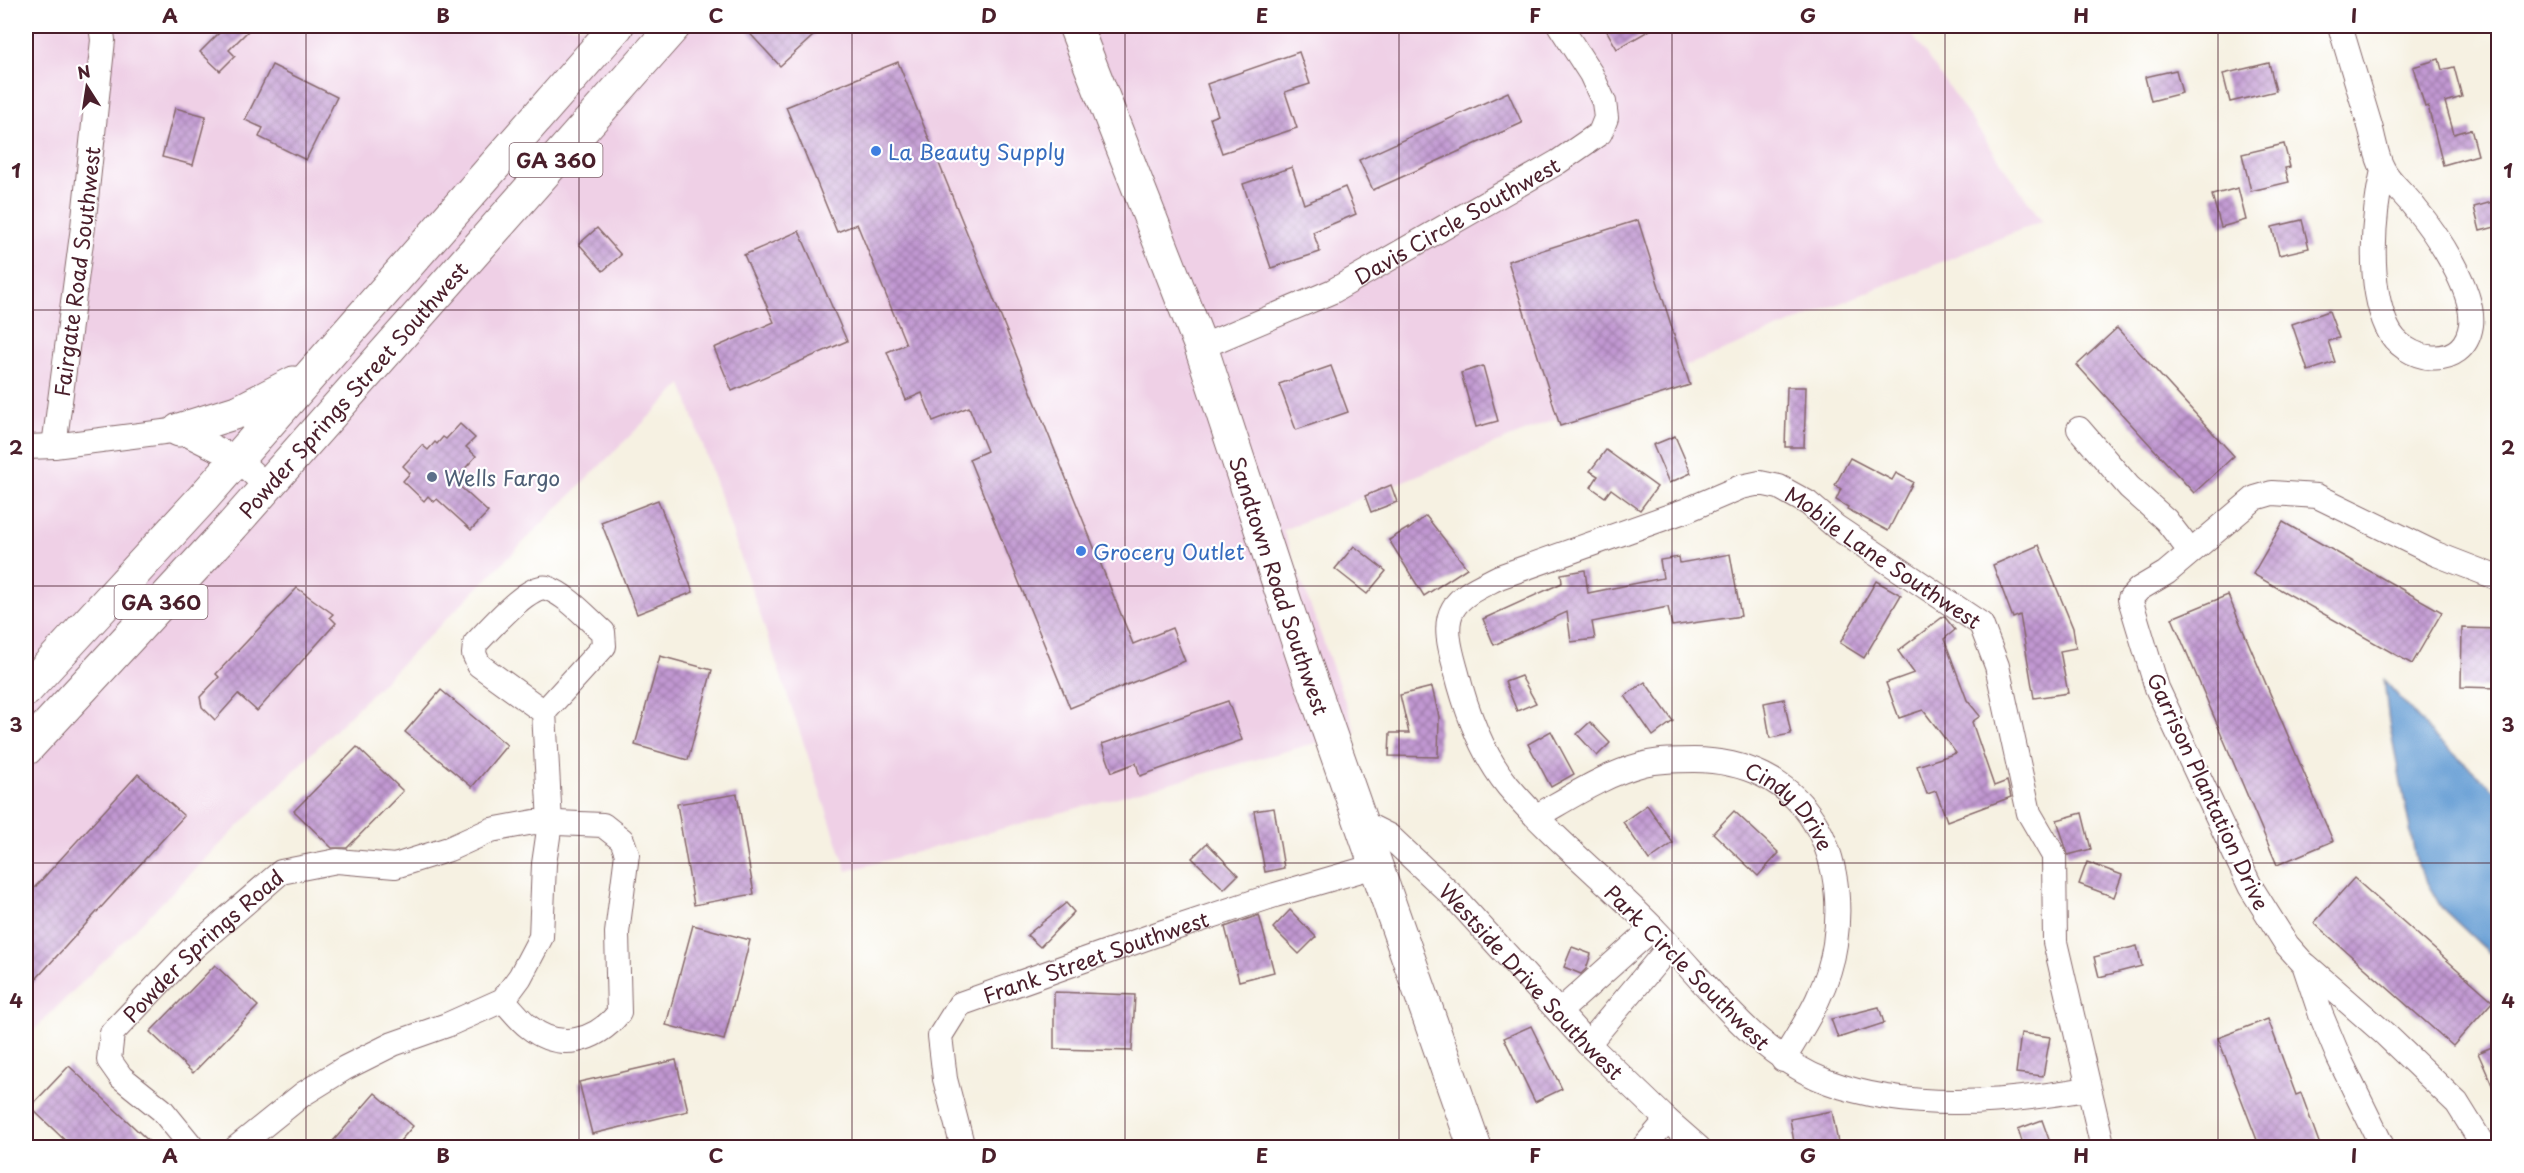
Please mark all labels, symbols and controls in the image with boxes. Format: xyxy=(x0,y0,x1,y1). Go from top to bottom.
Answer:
text: A xyxy=(162,0,178,30)
text: B xyxy=(436,0,450,30)
text: C xyxy=(708,0,724,30)
text: D xyxy=(981,0,997,30)
text: E xyxy=(1256,0,1268,30)
text: F xyxy=(1529,0,1541,30)
text: G xyxy=(1800,0,1816,30)
text: H xyxy=(2073,0,2089,30)
text: I xyxy=(2351,0,2357,30)
north arrow xyxy=(57,57,117,117)
text: N xyxy=(75,58,92,84)
place label: La Beauty Supply xyxy=(888,135,1065,167)
road number: GA 360 xyxy=(510,143,602,177)
marker: La Beauty Supply xyxy=(869,144,883,158)
street label: Fairgate Road Southwest xyxy=(45,145,108,398)
street label: Davis Circle Southwest xyxy=(1348,148,1566,292)
text: 1 xyxy=(11,155,21,185)
text: 1 xyxy=(2503,155,2513,185)
street label: Powder Springs Street Southwest xyxy=(231,254,475,525)
text: 2 xyxy=(9,432,23,462)
text: 2 xyxy=(2501,432,2515,462)
street label: Sandtown Road Southwest xyxy=(1222,452,1338,719)
place label: Wells Fargo xyxy=(444,461,560,493)
marker: Wells Fargo xyxy=(425,470,439,484)
street label: Mobile Lane Southwest xyxy=(1780,478,1988,636)
place label: Grocery Outlet xyxy=(1093,535,1245,567)
marker: Grocery Outlet xyxy=(1074,544,1088,558)
road number: GA 360 xyxy=(114,585,207,619)
street label: Garrison Plantation Drive xyxy=(2140,667,2278,915)
text: 3 xyxy=(9,709,23,739)
text: 3 xyxy=(2501,709,2515,739)
street label: Cindy Drive xyxy=(1740,753,1842,855)
street label: Powder Springs Road xyxy=(115,861,290,1029)
street label: Westside Drive Southwest xyxy=(1432,875,1631,1087)
street label: Park Circle Southwest xyxy=(1598,877,1778,1057)
street label: Frank Street Southwest xyxy=(978,902,1213,1011)
text: 4 xyxy=(9,985,23,1015)
text: 4 xyxy=(2501,985,2515,1015)
text: A xyxy=(162,1140,178,1170)
text: B xyxy=(436,1140,450,1170)
text: C xyxy=(708,1140,724,1170)
text: D xyxy=(981,1140,997,1170)
text: E xyxy=(1256,1140,1268,1170)
text: F xyxy=(1529,1140,1541,1170)
text: G xyxy=(1800,1140,1816,1170)
text: H xyxy=(2073,1140,2089,1170)
text: I xyxy=(2351,1140,2357,1170)

